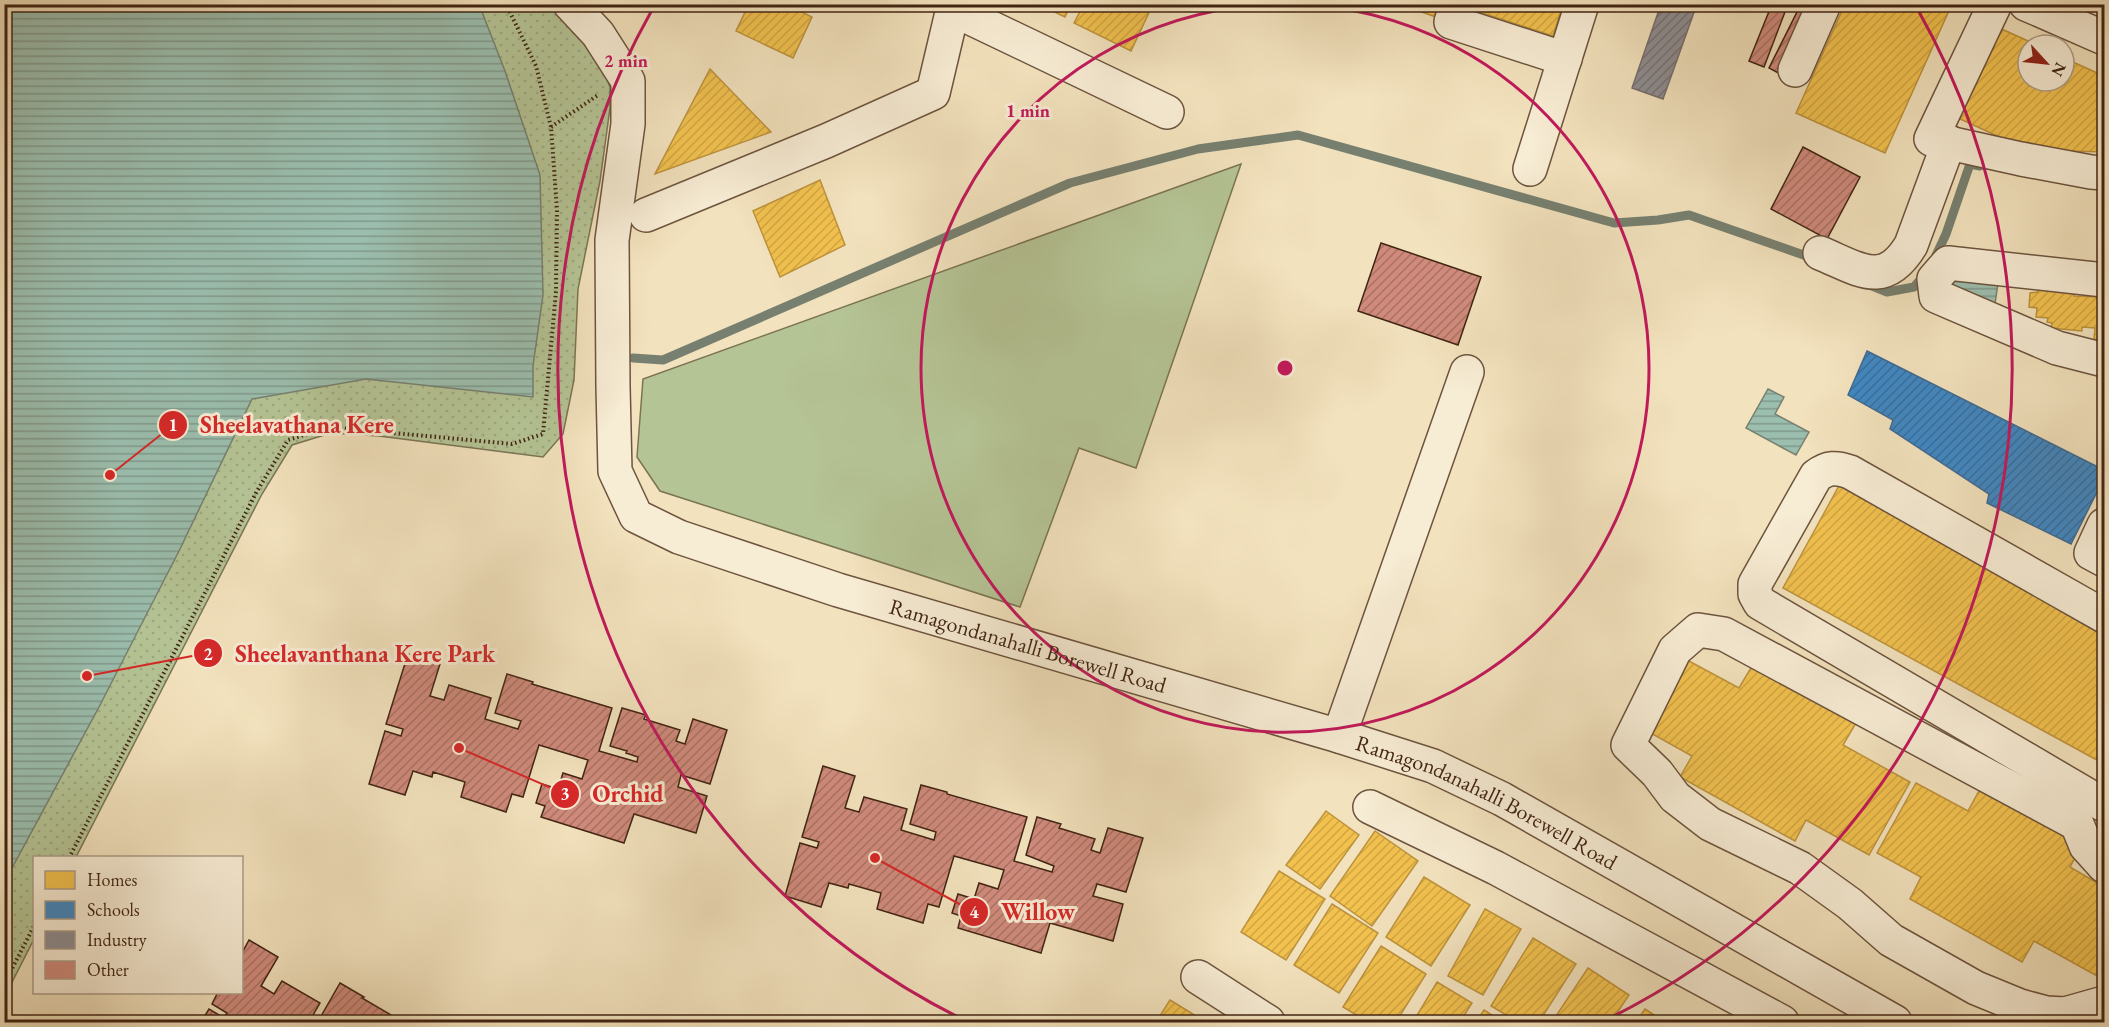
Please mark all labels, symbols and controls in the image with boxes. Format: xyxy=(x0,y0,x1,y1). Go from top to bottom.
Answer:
north arrow xyxy=(2016,33,2076,93)
text: 2 min xyxy=(604,49,648,72)
text: N xyxy=(2047,59,2071,80)
text: 1 min xyxy=(1006,99,1050,122)
centre of rings xyxy=(1275,358,1295,378)
callout: Sheelavathana Kere xyxy=(158,404,406,446)
text: Sheelavathana Kere xyxy=(200,409,394,440)
text: 1 xyxy=(168,413,178,436)
street label: Ramagondanahalli Borewell Road xyxy=(886,592,1171,700)
callout: Sheelavanthana Kere Park xyxy=(193,632,507,674)
text: Sheelavanthana Kere Park xyxy=(235,638,496,669)
text: 2 xyxy=(203,642,213,665)
street label: Ramagondanahalli Borewell Road xyxy=(1352,728,1623,877)
callout: Orchid xyxy=(550,773,676,815)
text: Orchid xyxy=(592,778,664,809)
text: 3 xyxy=(560,782,570,805)
legend xyxy=(33,856,243,994)
text: Homes xyxy=(87,868,138,891)
callout: Willow xyxy=(959,891,1087,933)
text: Willow xyxy=(1001,896,1075,927)
text: Schools xyxy=(87,898,140,921)
text: 4 xyxy=(969,900,979,923)
text: Industry xyxy=(87,928,147,951)
text: Other xyxy=(87,958,129,981)

